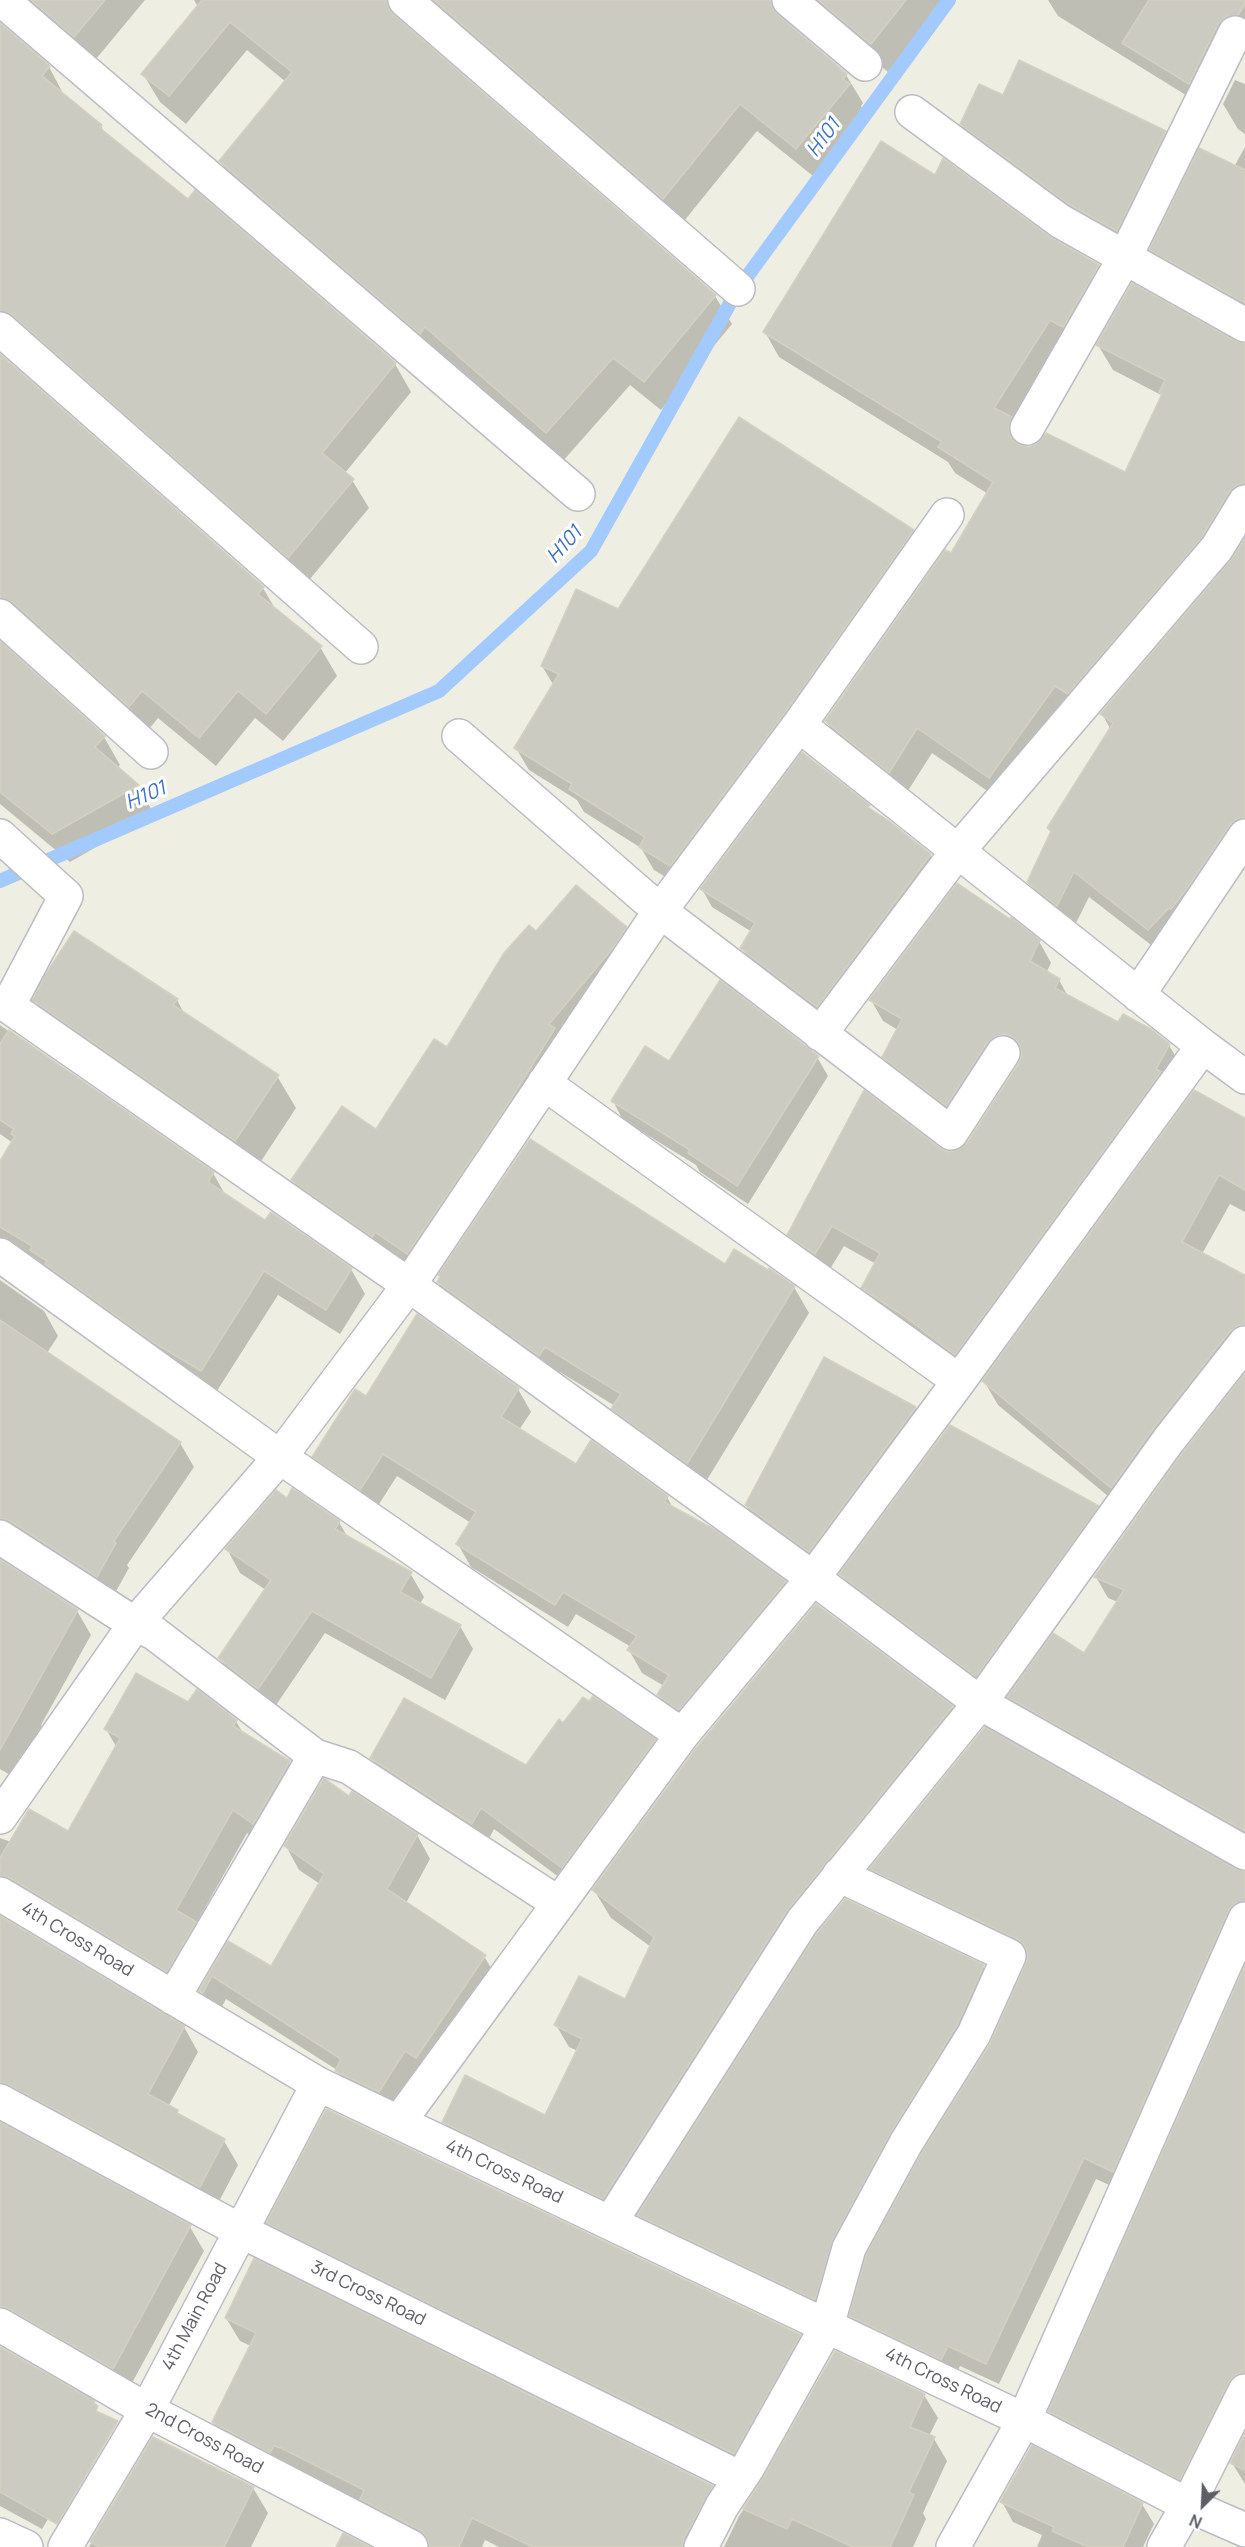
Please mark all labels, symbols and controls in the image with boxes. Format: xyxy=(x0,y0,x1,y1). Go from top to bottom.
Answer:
water label: H101 xyxy=(802,114,846,162)
water label: H101 xyxy=(542,522,588,568)
water label: H101 xyxy=(122,777,170,815)
street label: 4th Cross Road xyxy=(17,1898,137,1982)
street label: 4th Cross Road xyxy=(442,2135,566,2209)
street label: 3rd Cross Road xyxy=(307,2257,429,2331)
street label: 4th Main Road xyxy=(158,2260,232,2374)
street label: 4th Cross Road xyxy=(881,2343,1005,2419)
street label: 2nd Cross Road xyxy=(142,2399,266,2479)
north arrow xyxy=(1173,2475,1233,2535)
text: N xyxy=(1186,2509,1205,2534)

